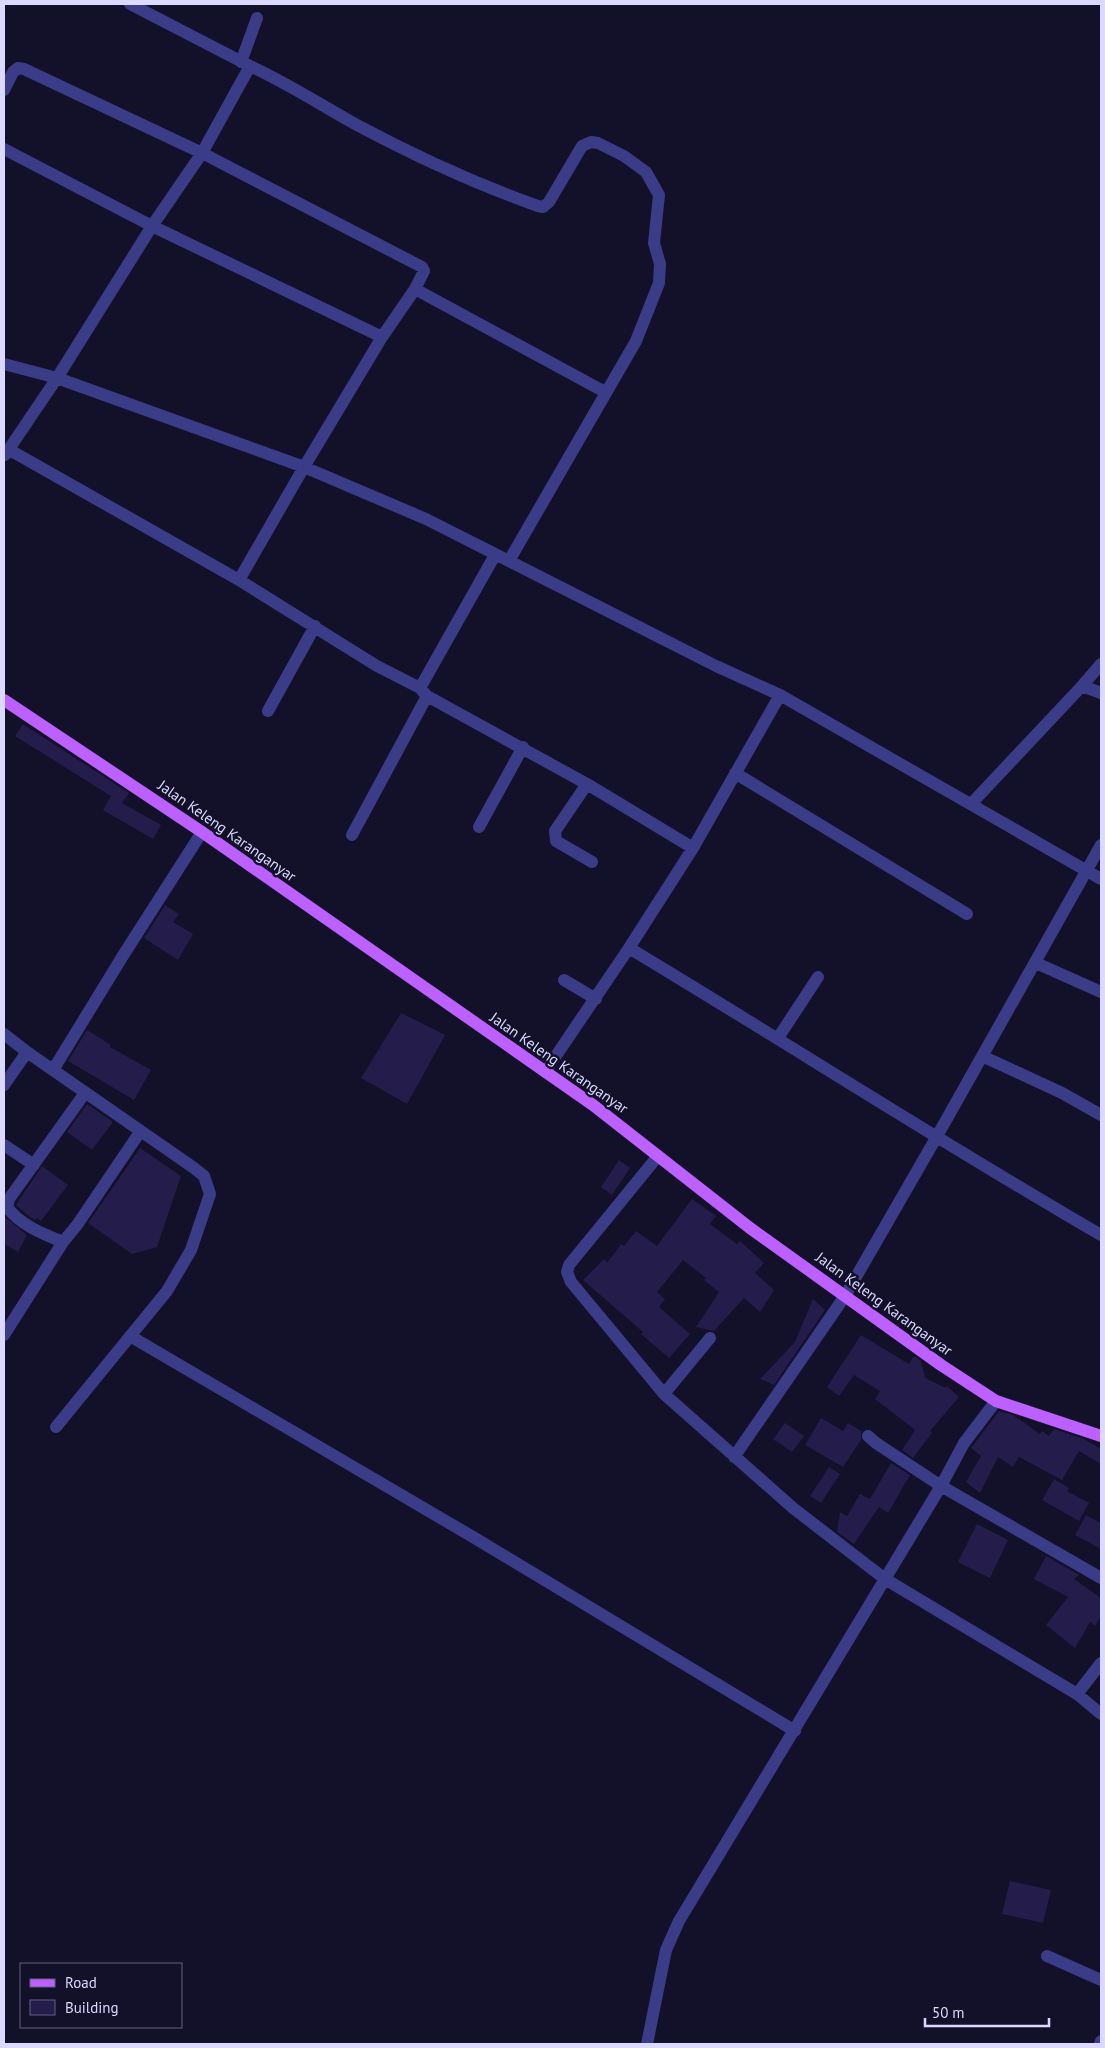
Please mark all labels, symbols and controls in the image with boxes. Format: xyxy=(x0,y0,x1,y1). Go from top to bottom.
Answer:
street label: Jalan Keleng Karanganyar xyxy=(154,775,300,885)
street label: Jalan Keleng Karanganyar xyxy=(486,1007,632,1117)
street label: Jalan Keleng Karanganyar xyxy=(811,1247,956,1360)
legend xyxy=(20,1963,182,2028)
text: Road xyxy=(65,1973,97,1992)
scale bar xyxy=(925,1996,1049,2028)
text: Building xyxy=(65,1998,119,2017)
text: 50 m xyxy=(932,2003,965,2022)

